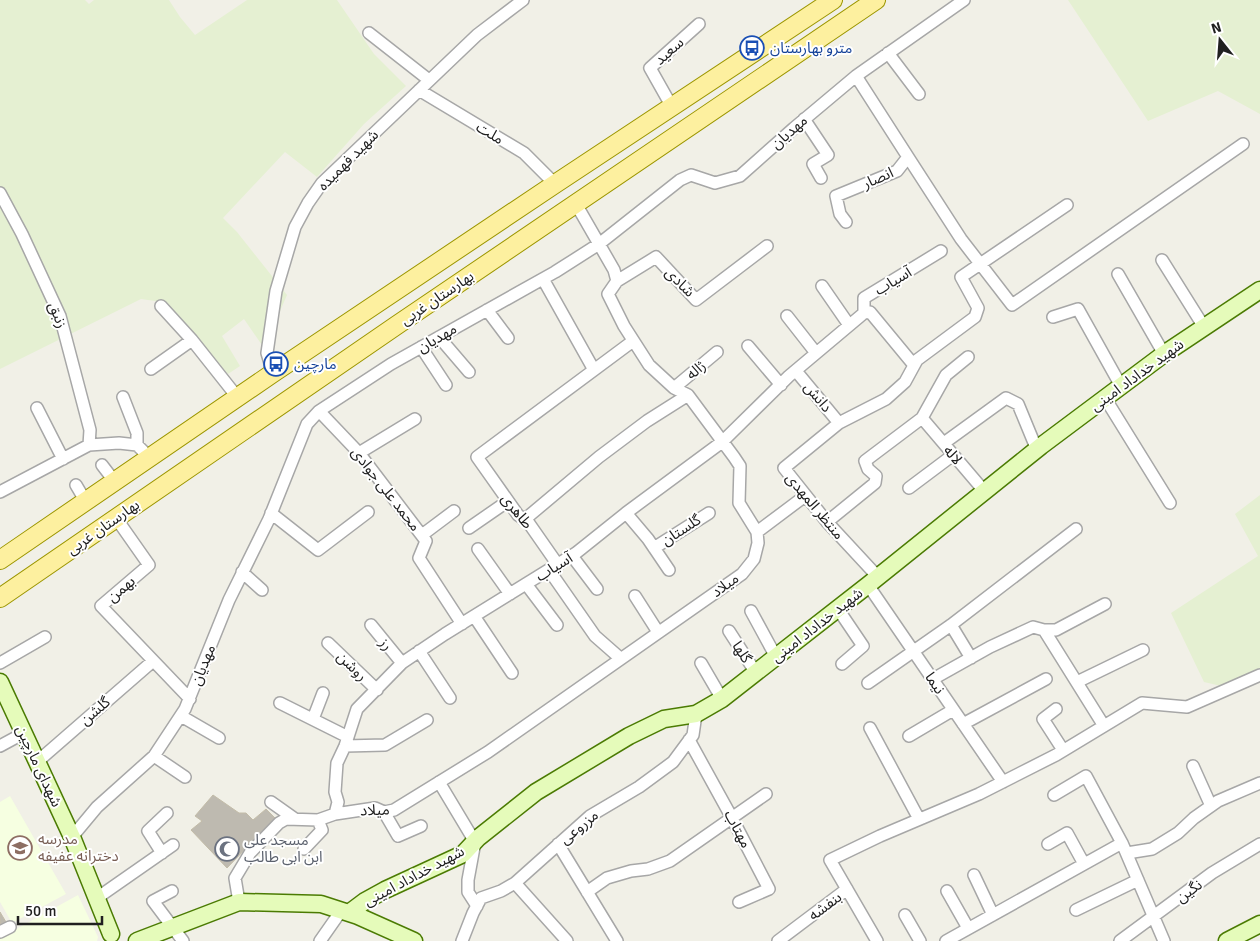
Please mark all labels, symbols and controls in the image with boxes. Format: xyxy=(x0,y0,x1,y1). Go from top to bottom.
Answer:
north arrow xyxy=(1195,15,1245,65)
text: N xyxy=(1209,18,1223,38)
street label: سعید xyxy=(651,33,688,69)
bus stop icon: مترو بهارستان xyxy=(739,35,765,61)
place label: مترو بهارستان xyxy=(770,39,852,57)
street label: مهدیان xyxy=(767,111,811,153)
street label: ملت xyxy=(473,118,507,148)
street label: شهید فهمیده xyxy=(314,126,382,194)
street label: انصار xyxy=(859,163,896,193)
street label: شادی xyxy=(661,263,699,301)
street label: آسیاب xyxy=(871,263,915,299)
street label: بهارستان غربی xyxy=(397,267,477,329)
street label: زنبق xyxy=(44,300,71,331)
street label: مهدیان xyxy=(414,320,460,356)
street label: شهید خداداد امینی xyxy=(1087,335,1187,415)
bus stop icon: مارچین xyxy=(263,351,289,377)
place label: مارچین xyxy=(294,355,337,374)
street label: ژاله xyxy=(683,357,709,383)
street label: دانش xyxy=(800,378,836,416)
street label: لاله xyxy=(940,442,966,468)
street label: محمد علی جوادی xyxy=(348,443,424,535)
street label: منتظر المهدی xyxy=(782,469,848,543)
street label: طاهری xyxy=(497,490,537,532)
street label: بهارستان غربی xyxy=(63,495,143,559)
street label: گلستان xyxy=(658,510,705,549)
street label: آسیاب xyxy=(532,548,576,585)
street label: میلاد xyxy=(708,569,742,601)
street label: بهمن xyxy=(103,572,139,606)
street label: شهید خداداد امینی xyxy=(768,584,866,666)
street label: رز xyxy=(375,633,396,654)
street label: گلها xyxy=(728,638,756,667)
street label: مهدیان xyxy=(187,642,219,688)
street label: روشن xyxy=(333,647,371,685)
street label: نیما xyxy=(921,669,949,697)
street label: گلشن xyxy=(76,692,114,729)
street label: شهدای مارچین xyxy=(11,722,66,810)
street label: میلاد xyxy=(360,800,390,820)
street label: مزروعی xyxy=(556,806,602,848)
street label: مهتاب xyxy=(721,807,755,851)
place label: مدرسه دخترانه عفیفه xyxy=(38,830,119,865)
place label: مسجد علی ابن ابی طالب xyxy=(244,831,323,866)
school or university icon: مدرسه دخترانه عفیفه xyxy=(7,835,33,861)
mosque icon: مسجد علی ابن ابی طالب xyxy=(214,836,240,862)
street label: شهید خداداد امینی xyxy=(361,842,467,910)
street label: نگین xyxy=(1172,875,1206,907)
street label: بنفشه xyxy=(805,888,845,924)
scale bar xyxy=(18,894,101,926)
text: 50 m xyxy=(25,902,56,920)

